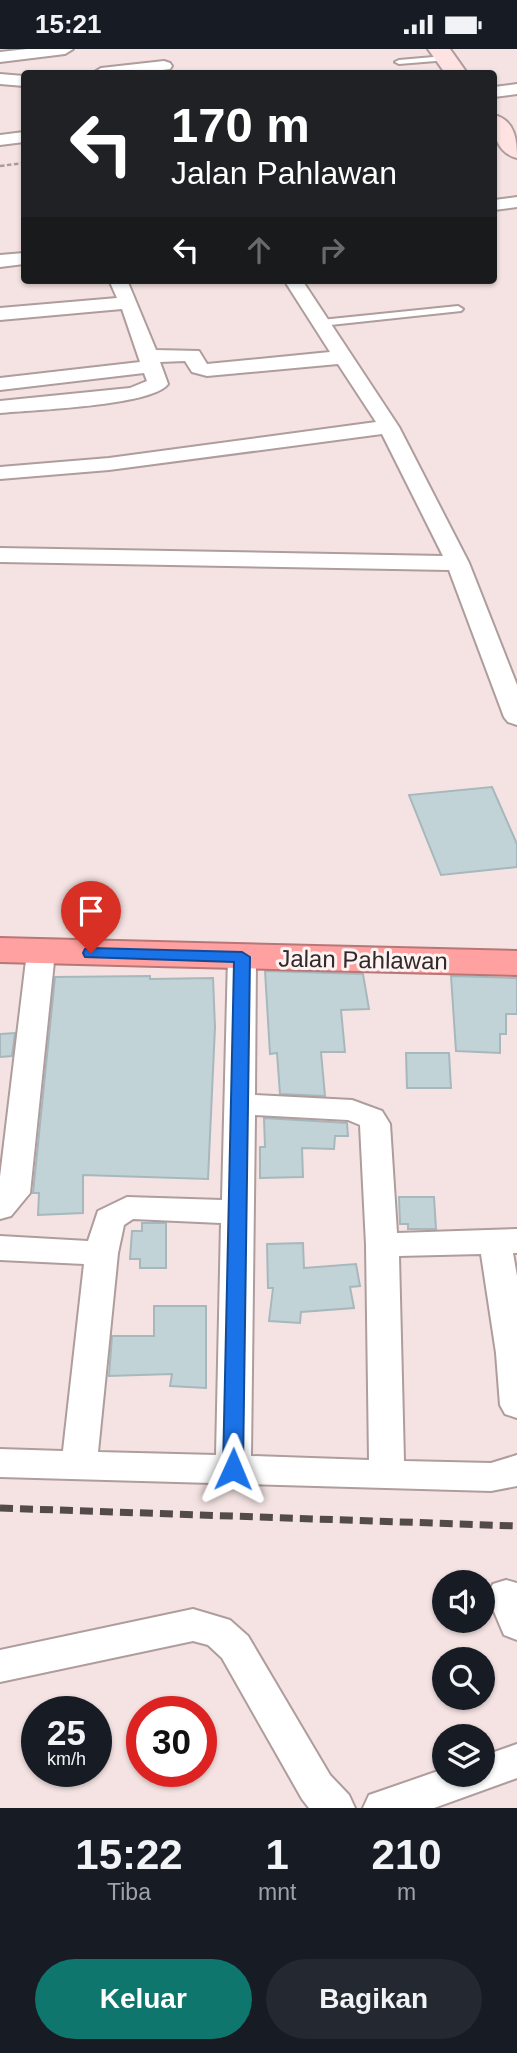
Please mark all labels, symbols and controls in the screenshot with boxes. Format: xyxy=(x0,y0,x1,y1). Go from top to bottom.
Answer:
text: 15:21 xyxy=(35,9,102,39)
icon: left xyxy=(56,98,147,189)
text: 170 m xyxy=(171,98,310,152)
text: Jalan Pahlawan xyxy=(171,155,397,191)
icon: left xyxy=(167,231,205,269)
icon: ahead xyxy=(240,231,278,269)
icon: right xyxy=(313,231,351,269)
pin xyxy=(61,881,121,953)
icon: arrive xyxy=(72,892,110,930)
street label: Jalan Pahlawan xyxy=(278,945,448,974)
position arrow xyxy=(196,1432,270,1506)
map controls xyxy=(432,1570,495,1787)
button: sound xyxy=(432,1570,495,1633)
button: search xyxy=(432,1647,495,1710)
speed limit sign: 30 xyxy=(126,1696,217,1787)
text: 25 xyxy=(47,1713,86,1752)
button: layers xyxy=(432,1724,495,1787)
text: km/h xyxy=(47,1749,86,1769)
text: 15:22 xyxy=(75,1831,183,1878)
text: 1 xyxy=(265,1831,289,1878)
text: 210 xyxy=(372,1831,442,1878)
text: Tiba xyxy=(107,1879,151,1905)
text: mnt xyxy=(258,1879,296,1905)
text: m xyxy=(397,1879,416,1905)
button: Keluar xyxy=(35,1959,252,2039)
button: Bagikan xyxy=(266,1959,482,2039)

